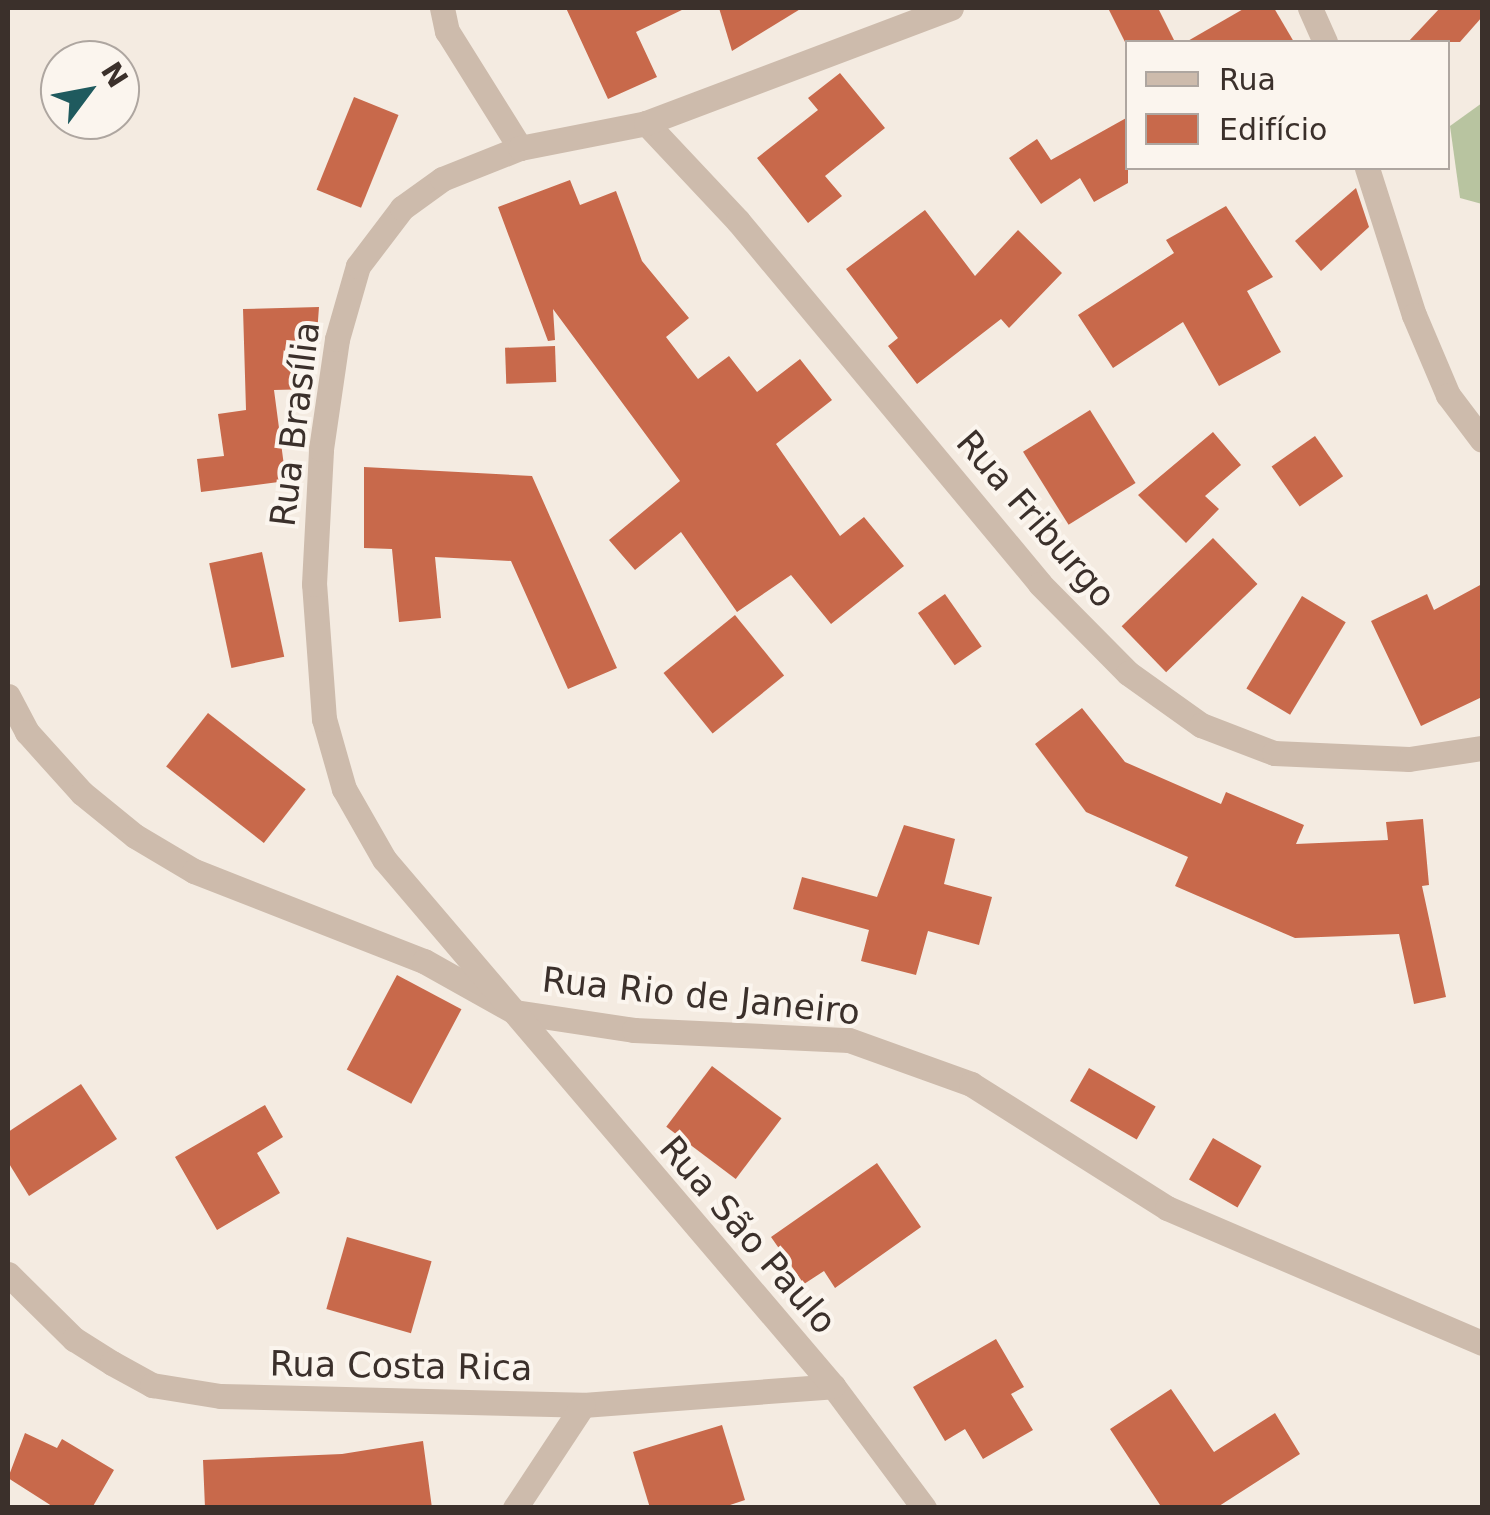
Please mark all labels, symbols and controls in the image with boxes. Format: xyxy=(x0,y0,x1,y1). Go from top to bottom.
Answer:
north arrow xyxy=(40,40,140,140)
legend xyxy=(1125,40,1450,170)
text: N xyxy=(94,56,134,94)
text: Rua xyxy=(1219,62,1276,97)
text: Edifício xyxy=(1219,112,1327,147)
street label: Rua Brasília xyxy=(262,319,328,529)
street label: Rua Friburgo xyxy=(948,422,1124,616)
street label: Rua Rio de Janeiro xyxy=(540,958,862,1034)
street label: Rua São Paulo xyxy=(651,1128,845,1342)
street label: Rua Costa Rica xyxy=(269,1343,533,1389)

